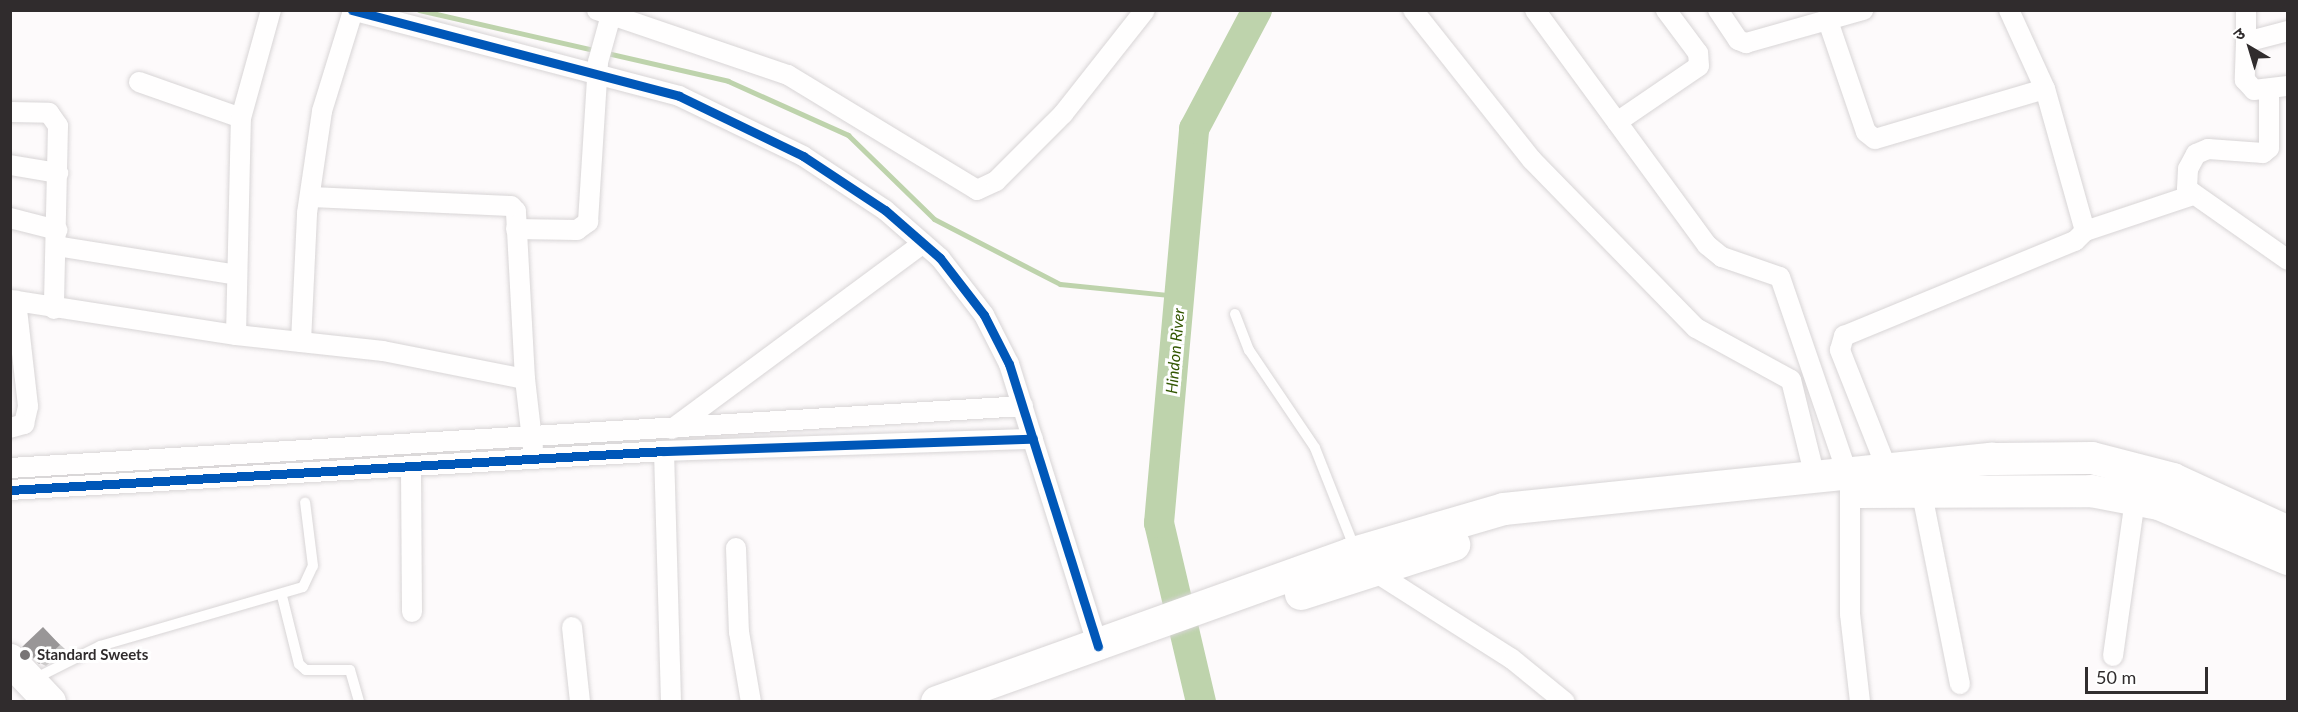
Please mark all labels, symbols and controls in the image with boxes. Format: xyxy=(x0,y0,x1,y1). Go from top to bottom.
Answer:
north arrow xyxy=(2220,18,2280,78)
text: उ xyxy=(2229,23,2248,44)
water label: Hindon River xyxy=(1162,307,1188,395)
place label: Standard Sweets xyxy=(37,646,148,664)
marker: Standard Sweets xyxy=(18,648,32,662)
scale bar xyxy=(2088,655,2211,693)
text: 50 m xyxy=(2096,666,2136,688)

